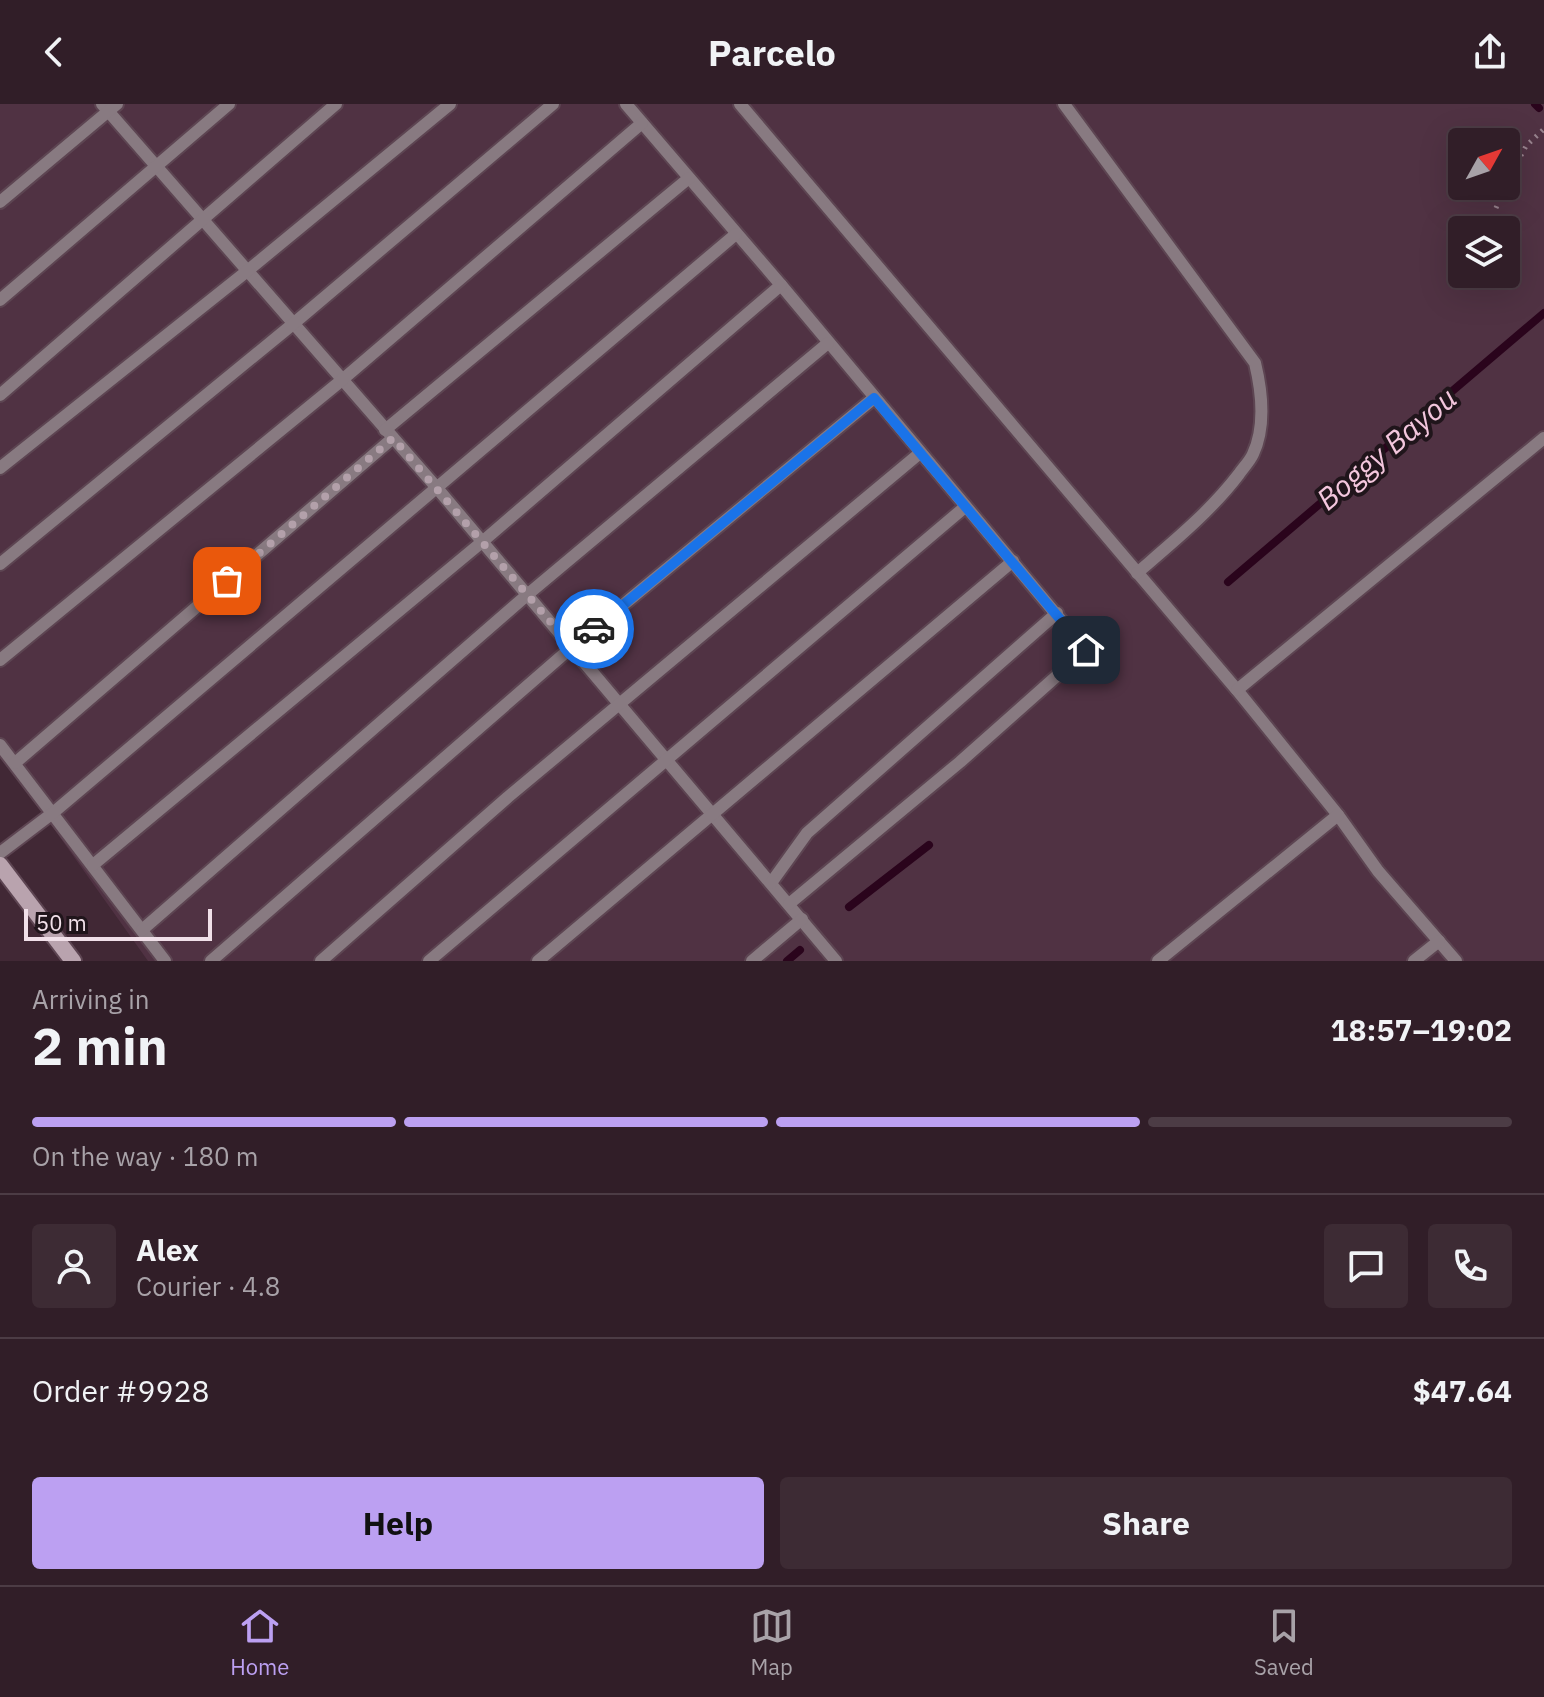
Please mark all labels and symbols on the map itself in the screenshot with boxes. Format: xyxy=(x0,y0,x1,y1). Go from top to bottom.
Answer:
north arrow xyxy=(1448,128,1520,200)
water label: Boggy Bayou xyxy=(1308,378,1464,518)
pin xyxy=(193,547,261,615)
courier xyxy=(554,589,634,669)
pin xyxy=(1052,616,1120,684)
scale bar xyxy=(24,905,212,941)

